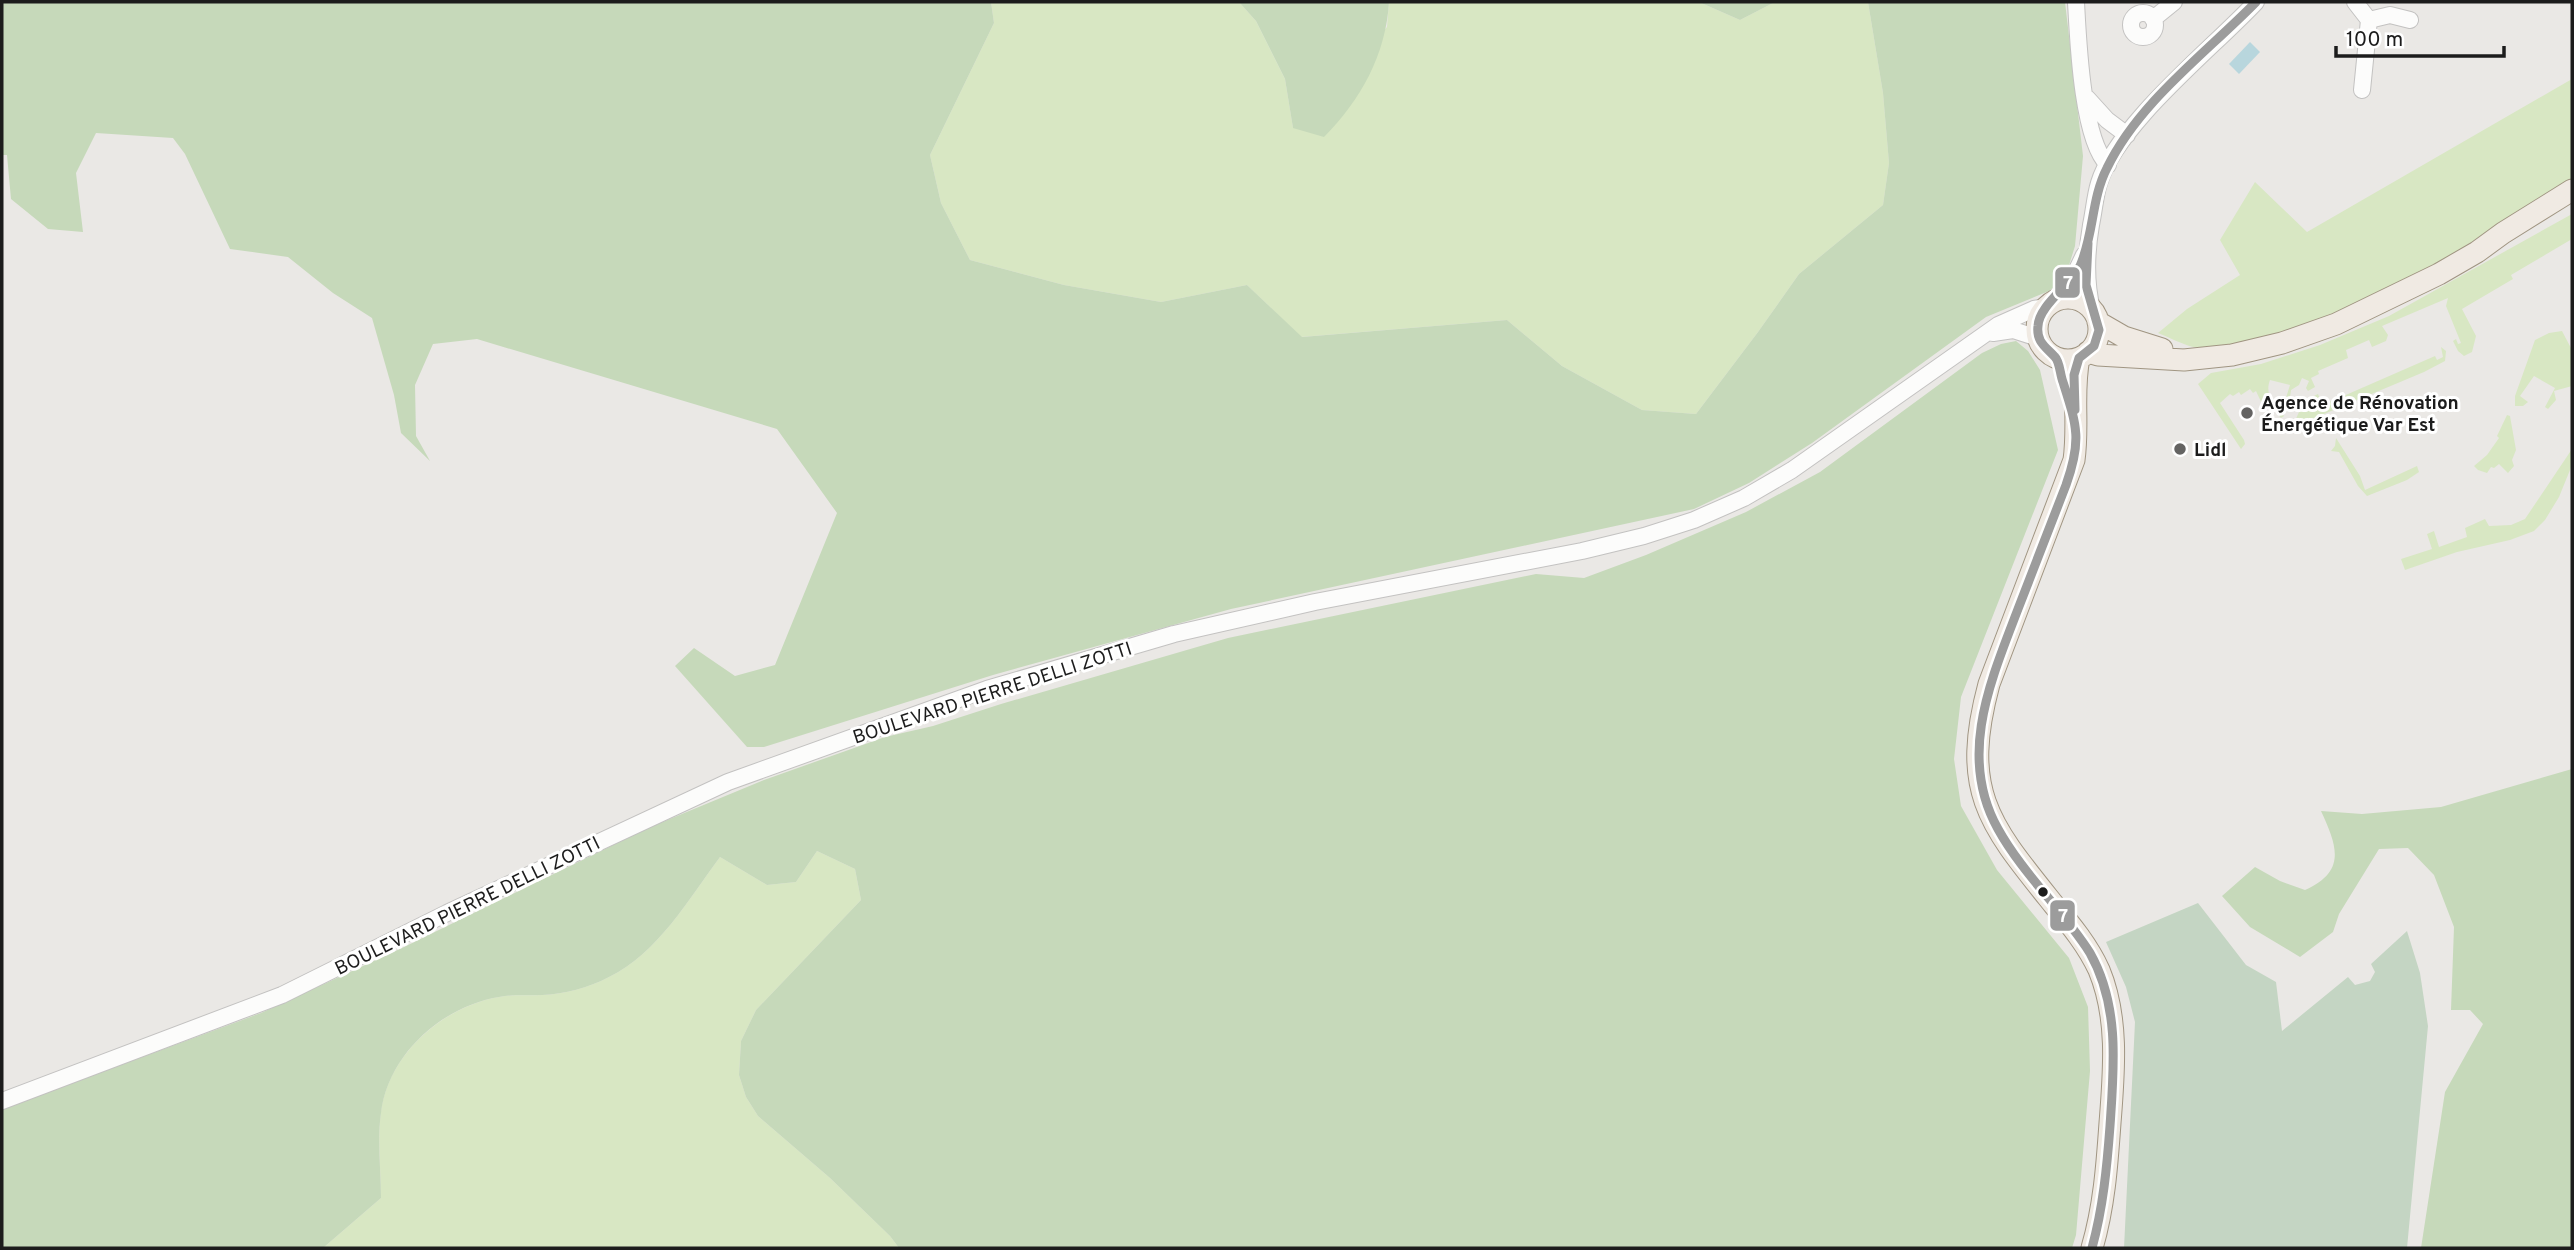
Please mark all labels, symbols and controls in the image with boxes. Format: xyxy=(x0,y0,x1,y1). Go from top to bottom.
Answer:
scale bar xyxy=(2336,14,2504,58)
text: 100 m xyxy=(2346,27,2403,54)
line badge: 7 xyxy=(2054,266,2081,299)
text: 7 xyxy=(2063,272,2073,296)
place label: Agence de Rénovation Énergétique Var Est xyxy=(2261,392,2459,438)
marker: Agence de Rénovation Énergétique Var Est xyxy=(2239,405,2255,421)
place label: Lidl xyxy=(2194,439,2227,463)
marker: Lidl xyxy=(2172,441,2188,457)
street label: BOULEVARD PIERRE DELLI ZOTTI xyxy=(850,637,1135,750)
street label: BOULEVARD PIERRE DELLI ZOTTI xyxy=(331,832,604,982)
unlabelled marker xyxy=(2036,885,2050,899)
line badge: 7 xyxy=(2049,899,2076,932)
text: 7 xyxy=(2058,905,2068,929)

